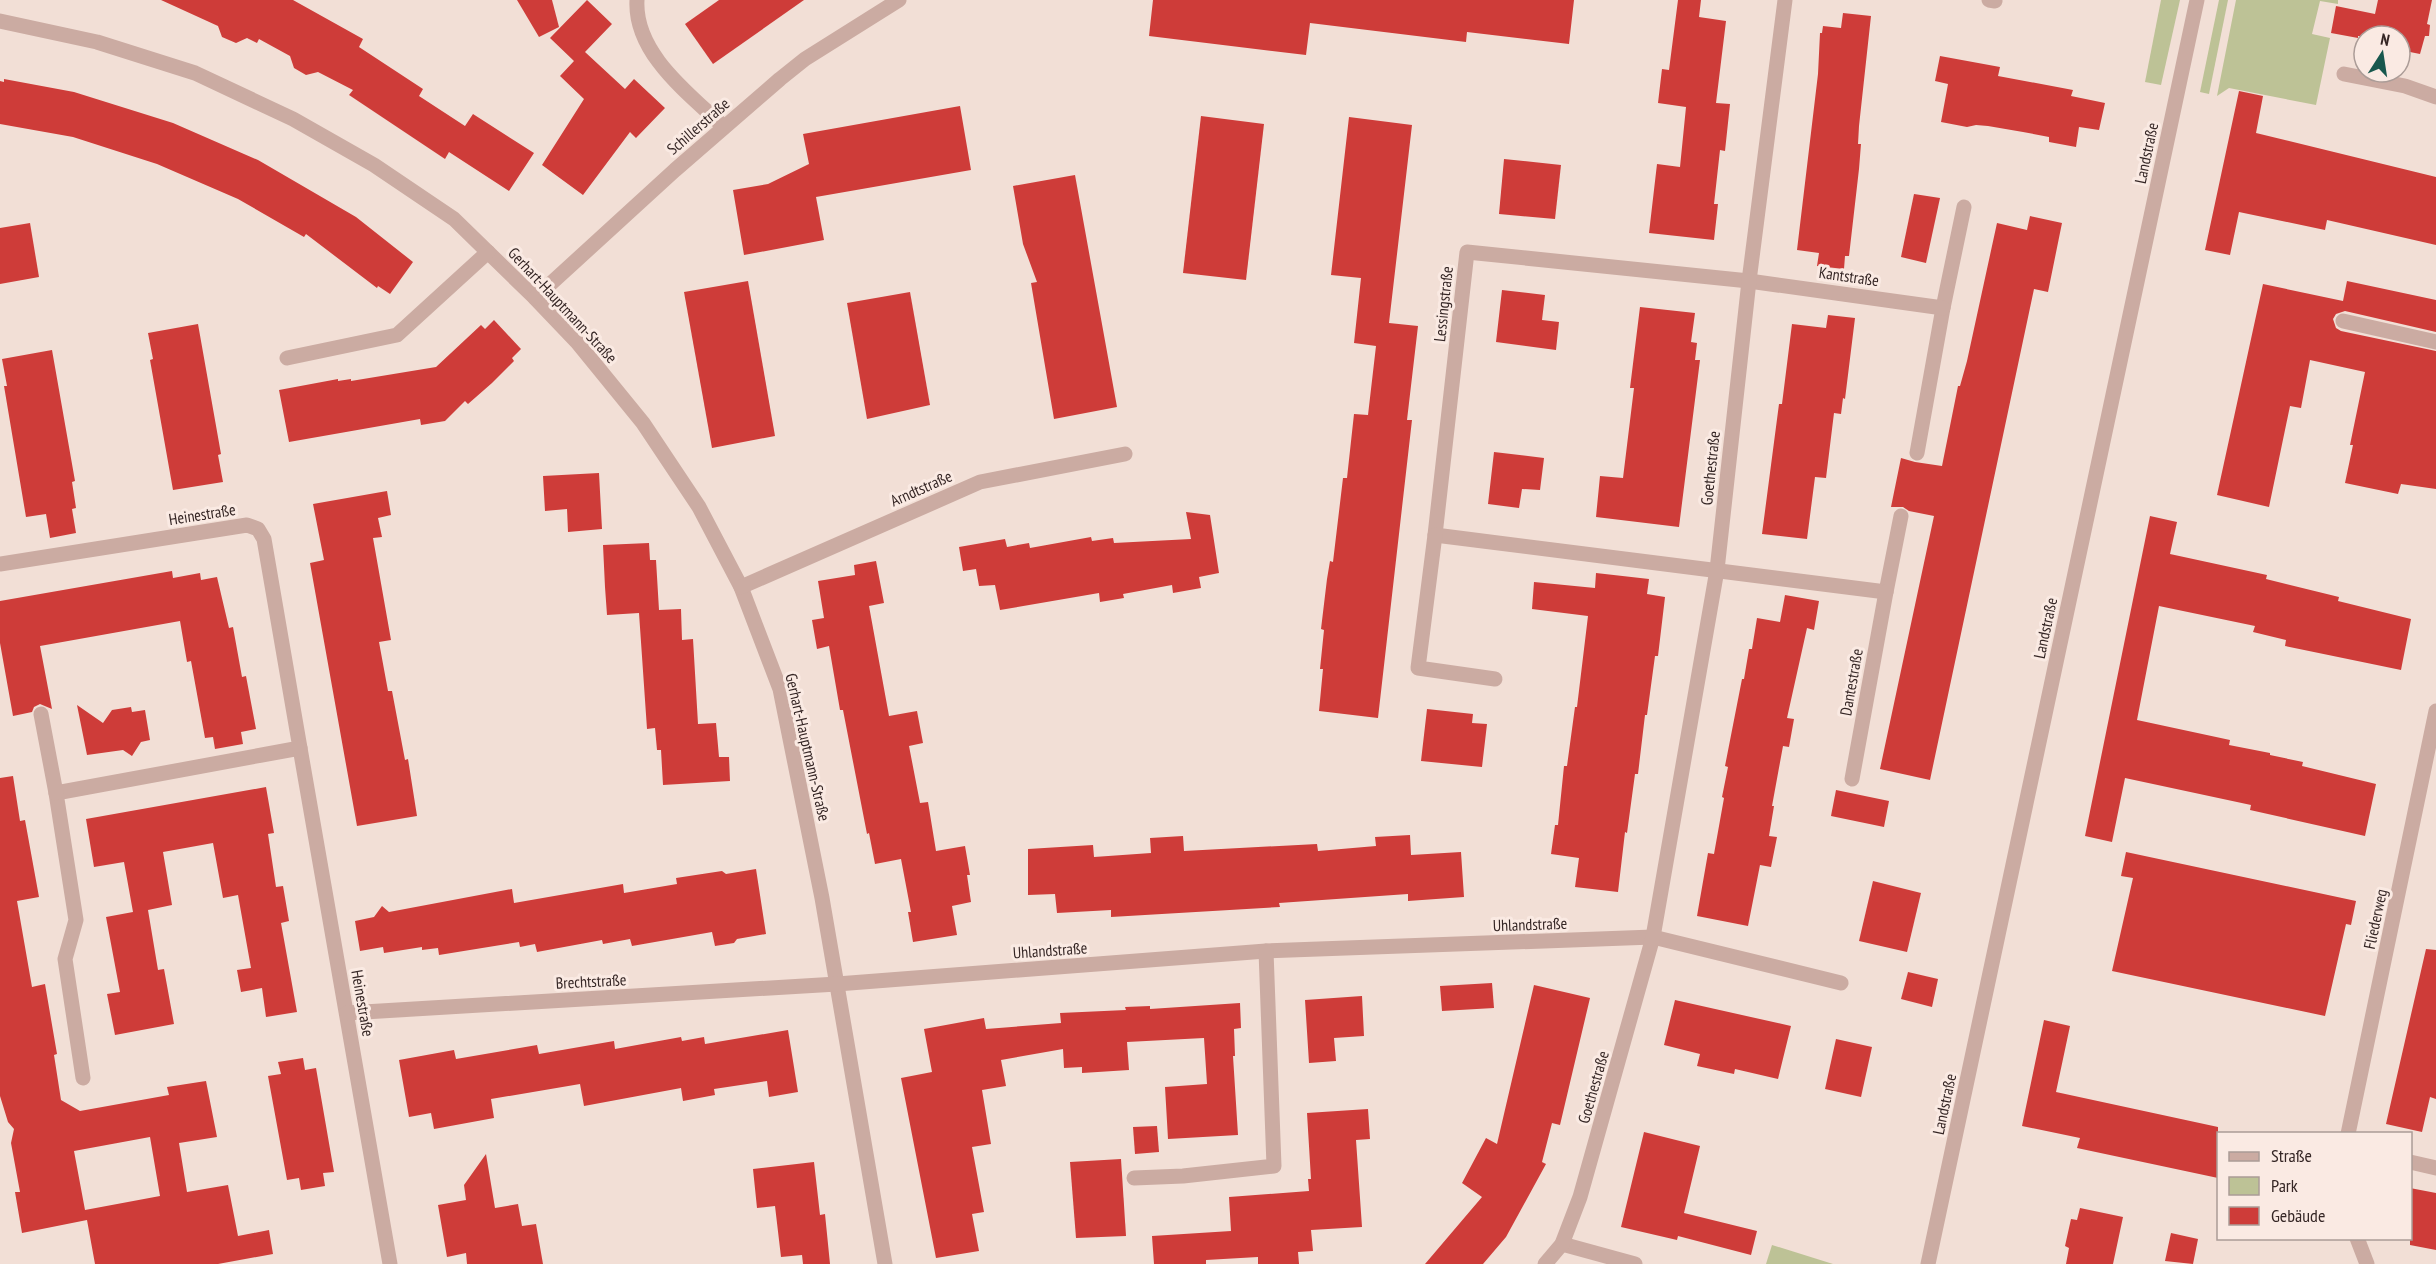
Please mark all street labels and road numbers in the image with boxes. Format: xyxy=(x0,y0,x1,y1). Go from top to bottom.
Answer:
street label: Schillerstraße xyxy=(663,93,733,159)
street label: Landstraße xyxy=(2130,121,2162,185)
street label: Gerhart-Hauptmann-Straße xyxy=(504,243,622,367)
street label: Kantstraße xyxy=(1818,262,1880,290)
street label: Lessingstraße xyxy=(1429,265,1457,343)
street label: Goethestraße xyxy=(1696,430,1724,506)
street label: Arndtstraße xyxy=(887,466,955,510)
street label: Heinestraße xyxy=(167,499,237,529)
street label: Landstraße xyxy=(2029,596,2061,660)
street label: Dantestraße xyxy=(1835,647,1867,717)
street label: Gerhart-Hauptmann-Straße xyxy=(781,671,835,823)
street label: Fliederweg xyxy=(2359,887,2391,951)
street label: Uhlandstraße xyxy=(1492,913,1568,935)
street label: Uhlandstraße xyxy=(1012,937,1088,963)
street label: Heinestraße xyxy=(347,968,379,1038)
street label: Brechtstraße xyxy=(555,969,627,993)
street label: Goethestraße xyxy=(1573,1048,1613,1126)
street label: Landstraße xyxy=(1928,1072,1960,1136)

